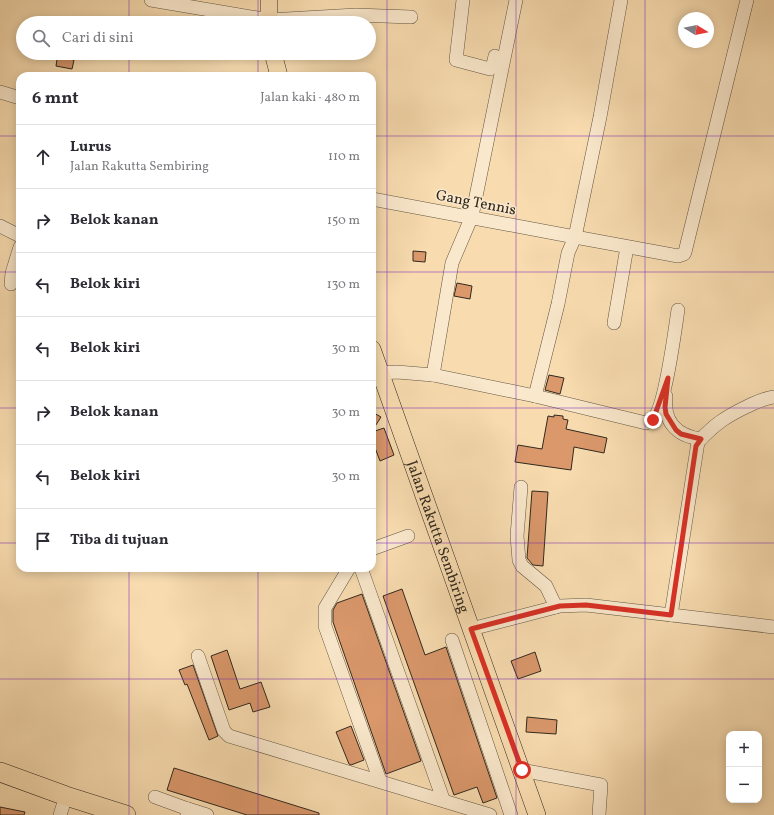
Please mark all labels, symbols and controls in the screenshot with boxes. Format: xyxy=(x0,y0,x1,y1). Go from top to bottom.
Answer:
north arrow xyxy=(678,12,714,48)
search box xyxy=(16,16,376,60)
icon: search xyxy=(30,27,52,49)
text: Cari di sini xyxy=(62,28,133,49)
text: 6 mnt xyxy=(32,87,79,110)
text: Jalan kaki · 480 m xyxy=(260,89,360,107)
text: Lurus xyxy=(70,137,111,158)
icon: ahead xyxy=(32,146,54,168)
text: 110 m xyxy=(328,148,360,166)
text: Jalan Rakutta Sembiring xyxy=(70,158,209,176)
street label: Gang Tennis xyxy=(434,185,518,222)
icon: right xyxy=(32,210,54,232)
text: Belok kanan xyxy=(70,210,159,231)
text: 150 m xyxy=(327,212,360,230)
icon: left xyxy=(32,274,54,296)
text: Belok kiri xyxy=(70,274,140,295)
text: 130 m xyxy=(327,276,360,294)
icon: left xyxy=(32,338,54,360)
text: Belok kiri xyxy=(70,338,140,359)
text: 30 m xyxy=(332,340,360,358)
icon: right xyxy=(32,402,54,424)
text: Belok kanan xyxy=(70,402,159,423)
text: 30 m xyxy=(332,404,360,422)
route end xyxy=(644,411,662,429)
street label: Jalan Rakutta Sembiring xyxy=(400,458,474,617)
icon: left xyxy=(32,466,54,488)
text: Belok kiri xyxy=(70,466,140,487)
text: 30 m xyxy=(332,468,360,486)
icon: arrive xyxy=(32,530,54,552)
text: Tiba di tujuan xyxy=(70,530,169,551)
map controls xyxy=(726,731,762,803)
button: + xyxy=(726,731,762,767)
route start xyxy=(513,761,531,779)
button: − xyxy=(726,767,762,803)

